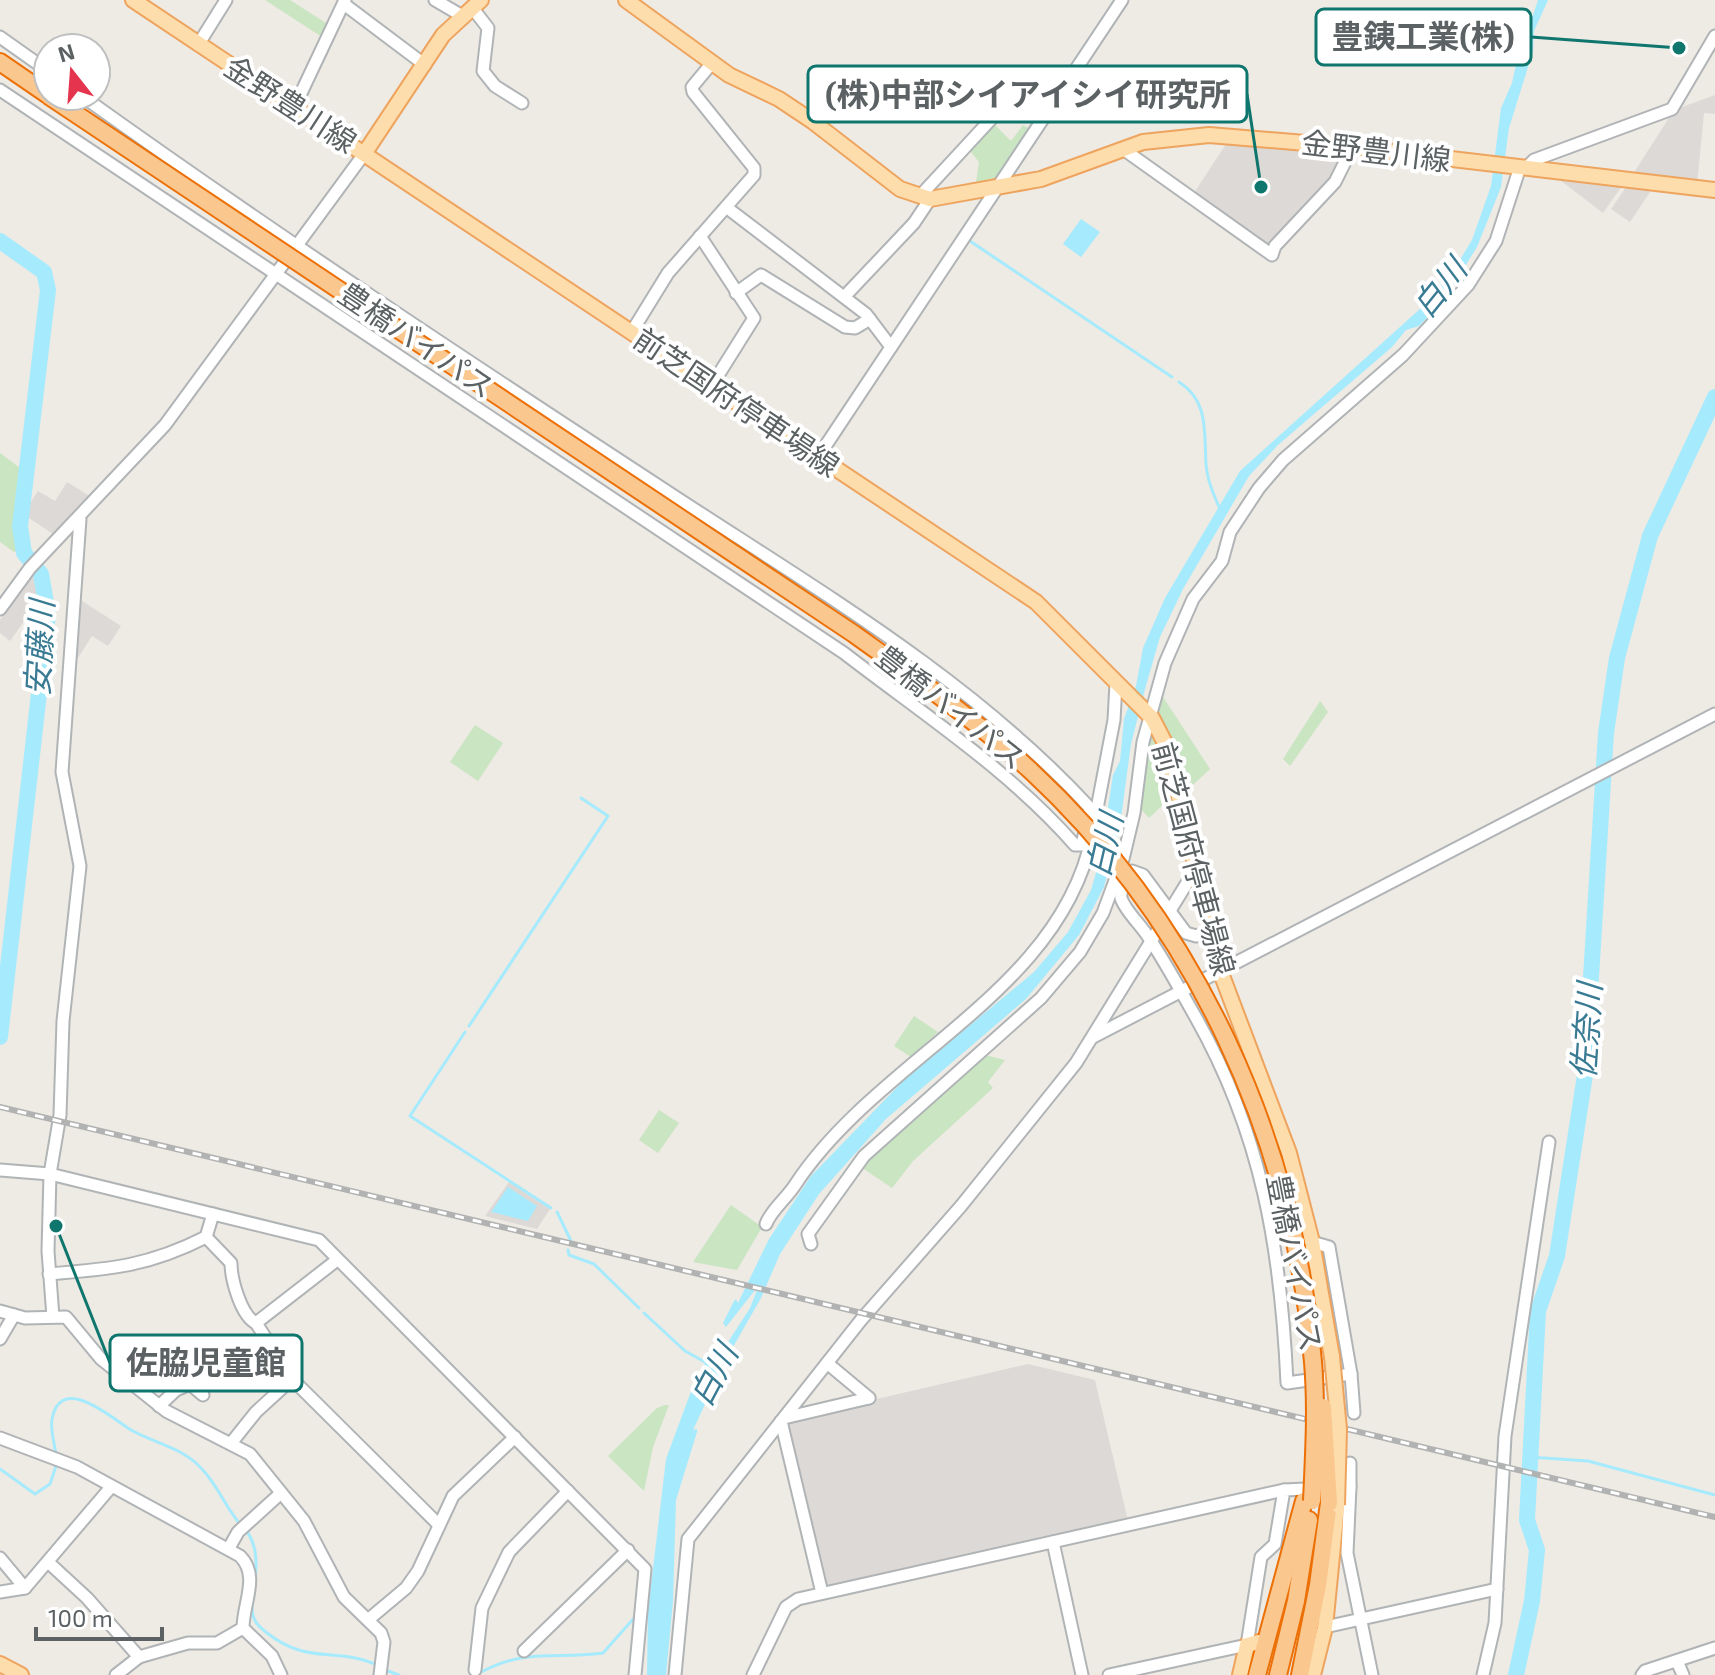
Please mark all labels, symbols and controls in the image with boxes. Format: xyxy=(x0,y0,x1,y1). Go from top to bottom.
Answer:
callout: 豊銕工業(株) xyxy=(1316,9,1531,65)
text: 豊銕工業(株) xyxy=(1331,16,1515,54)
north arrow xyxy=(32,32,112,112)
text: N xyxy=(54,37,77,67)
street label: 金野豊川線 xyxy=(218,47,364,159)
callout: (株)中部シイアイシイ研究所 xyxy=(808,66,1247,122)
text: (株)中部シイアイシイ研究所 xyxy=(825,74,1231,112)
street label: 金野豊川線 xyxy=(1300,123,1453,177)
water label: 白川 xyxy=(1404,248,1475,324)
street label: 豊橋バイパス xyxy=(333,274,502,404)
street label: 前芝国府停車場線 xyxy=(628,319,847,483)
water label: 安藤川 xyxy=(17,596,60,697)
street label: 豊橋バイパス xyxy=(869,637,1033,776)
street label: 前芝国府停車場線 xyxy=(1146,738,1243,979)
water label: 白川 xyxy=(1077,806,1129,880)
water label: 佐奈川 xyxy=(1563,979,1608,1080)
street label: 豊橋バイパス xyxy=(1261,1171,1331,1354)
water label: 白川 xyxy=(680,1334,745,1411)
callout: 佐脇児童館 xyxy=(110,1335,302,1391)
text: 佐脇児童館 xyxy=(126,1342,286,1380)
scale bar xyxy=(36,1591,162,1641)
text: 100 m xyxy=(48,1603,113,1632)

